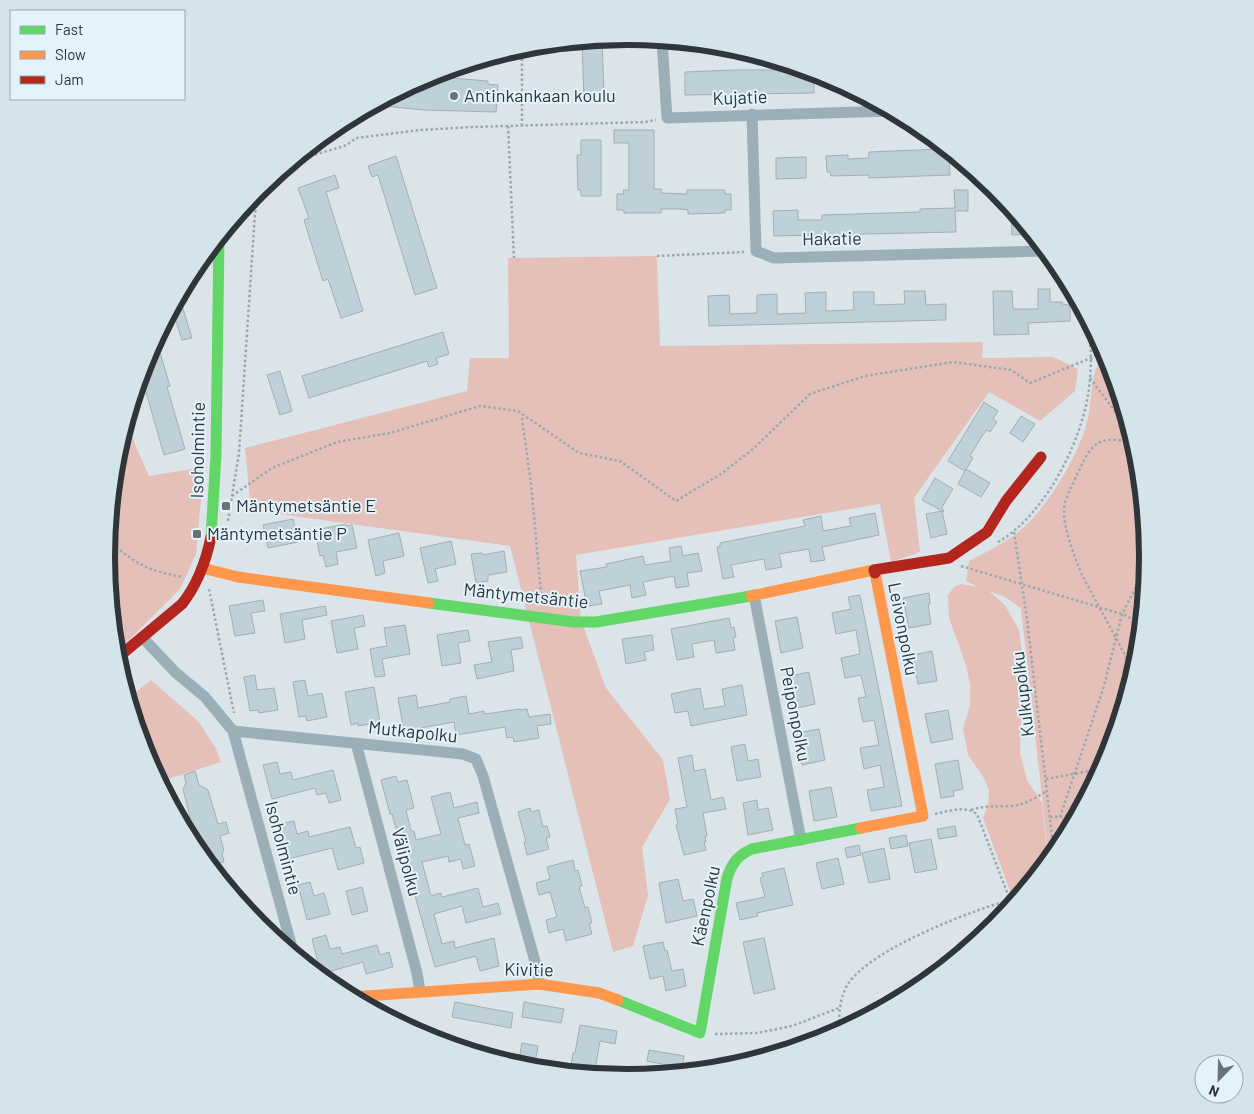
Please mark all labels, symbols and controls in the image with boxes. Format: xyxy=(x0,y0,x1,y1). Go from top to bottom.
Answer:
legend xyxy=(10,10,185,100)
text: Fast xyxy=(55,20,83,38)
text: Slow xyxy=(55,45,86,63)
text: Jam xyxy=(55,70,84,88)
place label: Antinkankaan koulu xyxy=(464,84,616,106)
street label: Kujatie xyxy=(712,85,768,109)
marker: Antinkankaan koulu xyxy=(448,90,460,102)
street label: Hakatie xyxy=(802,226,862,250)
street label: Isoholmintie xyxy=(185,402,209,498)
place label: Mäntymetsäntie E xyxy=(236,494,376,516)
marker: Mäntymetsäntie E xyxy=(220,500,232,512)
place label: Mäntymetsäntie P xyxy=(207,522,347,544)
marker: Mäntymetsäntie P xyxy=(191,528,203,540)
street label: Mäntymetsäntie xyxy=(462,577,590,613)
street label: Leivonpolku xyxy=(884,580,924,677)
street label: Kulkupolku xyxy=(1006,650,1038,738)
street label: Peiponpolku xyxy=(776,664,816,763)
street label: Mutkapolku xyxy=(367,715,459,747)
street label: Isoholmintie xyxy=(261,798,307,897)
street label: Välipolku xyxy=(387,825,427,898)
street label: Käenpolku xyxy=(686,864,724,948)
street label: Kivitie xyxy=(504,958,554,980)
north arrow xyxy=(1194,1054,1244,1104)
text: N xyxy=(1206,1082,1221,1101)

